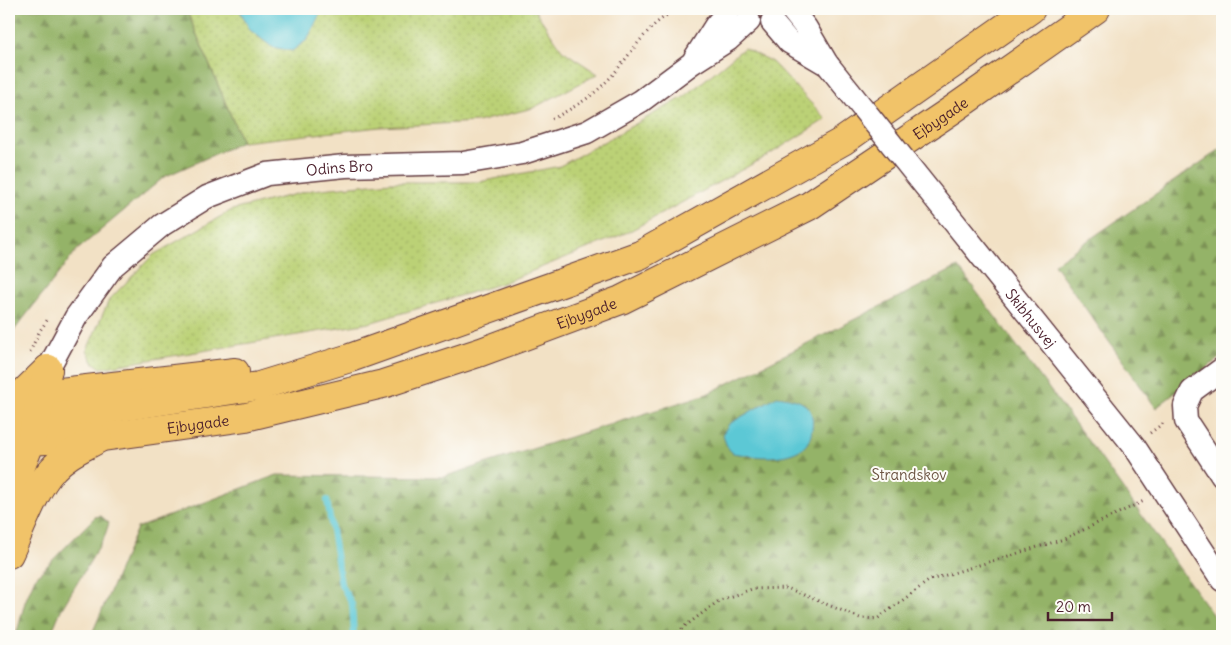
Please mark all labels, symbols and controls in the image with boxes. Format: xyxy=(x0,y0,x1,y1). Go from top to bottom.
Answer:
street label: Ejbygade xyxy=(909,92,971,143)
street label: Odins Bro xyxy=(305,156,373,179)
street label: Skibhusvej xyxy=(1002,285,1061,351)
street label: Ejbygade xyxy=(554,293,619,333)
street label: Ejbygade xyxy=(166,410,230,437)
park label: Strandskov xyxy=(871,465,947,484)
scale bar xyxy=(1048,590,1112,622)
text: 20 m xyxy=(1056,597,1091,616)

